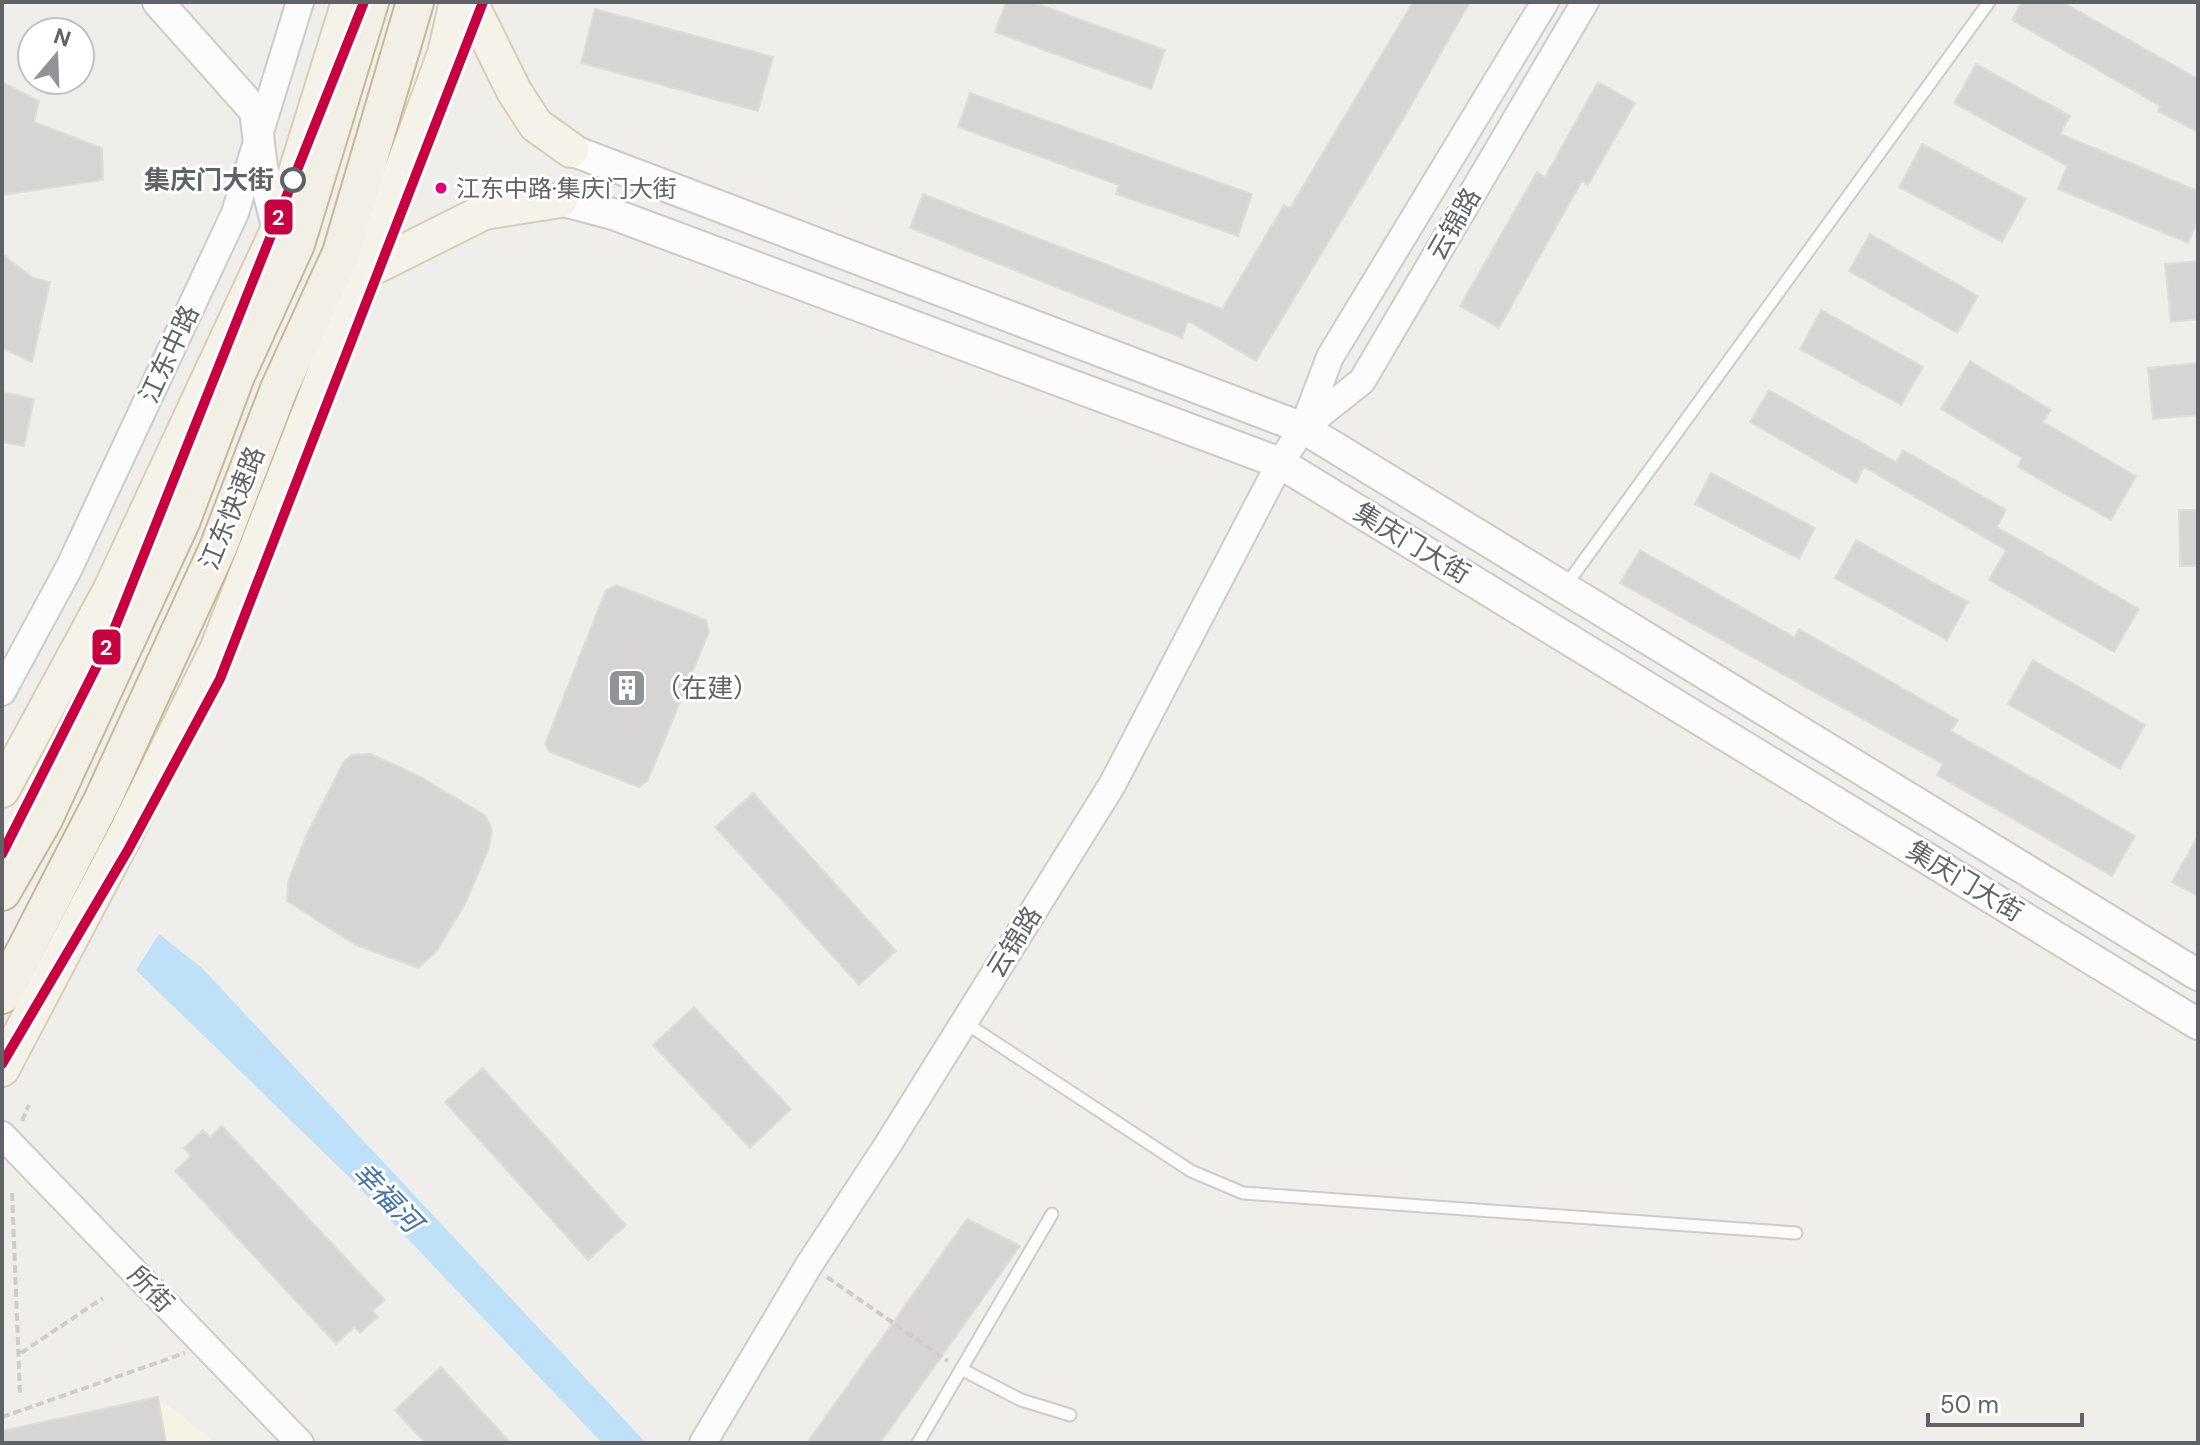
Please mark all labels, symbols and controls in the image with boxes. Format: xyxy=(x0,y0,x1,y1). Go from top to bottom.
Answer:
north arrow xyxy=(16,16,96,96)
text: N xyxy=(50,21,75,54)
place label: 集庆门大街 xyxy=(144,163,274,197)
marker: 集庆门大街 xyxy=(281,168,305,192)
place label: 江东中路·集庆门大街 xyxy=(456,173,677,204)
marker: 江东中路·集庆门大街 xyxy=(433,180,449,196)
street label: 云锦路 xyxy=(1420,182,1488,266)
line badge: 2 xyxy=(263,198,294,236)
text: 2 xyxy=(272,203,284,232)
street label: 江东中路 xyxy=(132,300,206,408)
street label: 江东快速路 xyxy=(192,441,272,575)
street label: 集庆门大街 xyxy=(1348,495,1476,591)
line badge: 2 xyxy=(91,628,122,666)
text: 2 xyxy=(100,633,112,662)
building icon: （在建） xyxy=(606,667,648,709)
place label: （在建） xyxy=(655,671,759,705)
street label: 集庆门大街 xyxy=(1901,833,2029,929)
street label: 云锦路 xyxy=(979,900,1049,984)
water label: 幸福河 xyxy=(345,1154,433,1244)
street label: 所街 xyxy=(121,1258,181,1320)
scale bar xyxy=(1928,1377,2082,1427)
text: 50 m xyxy=(1940,1389,1999,1420)

